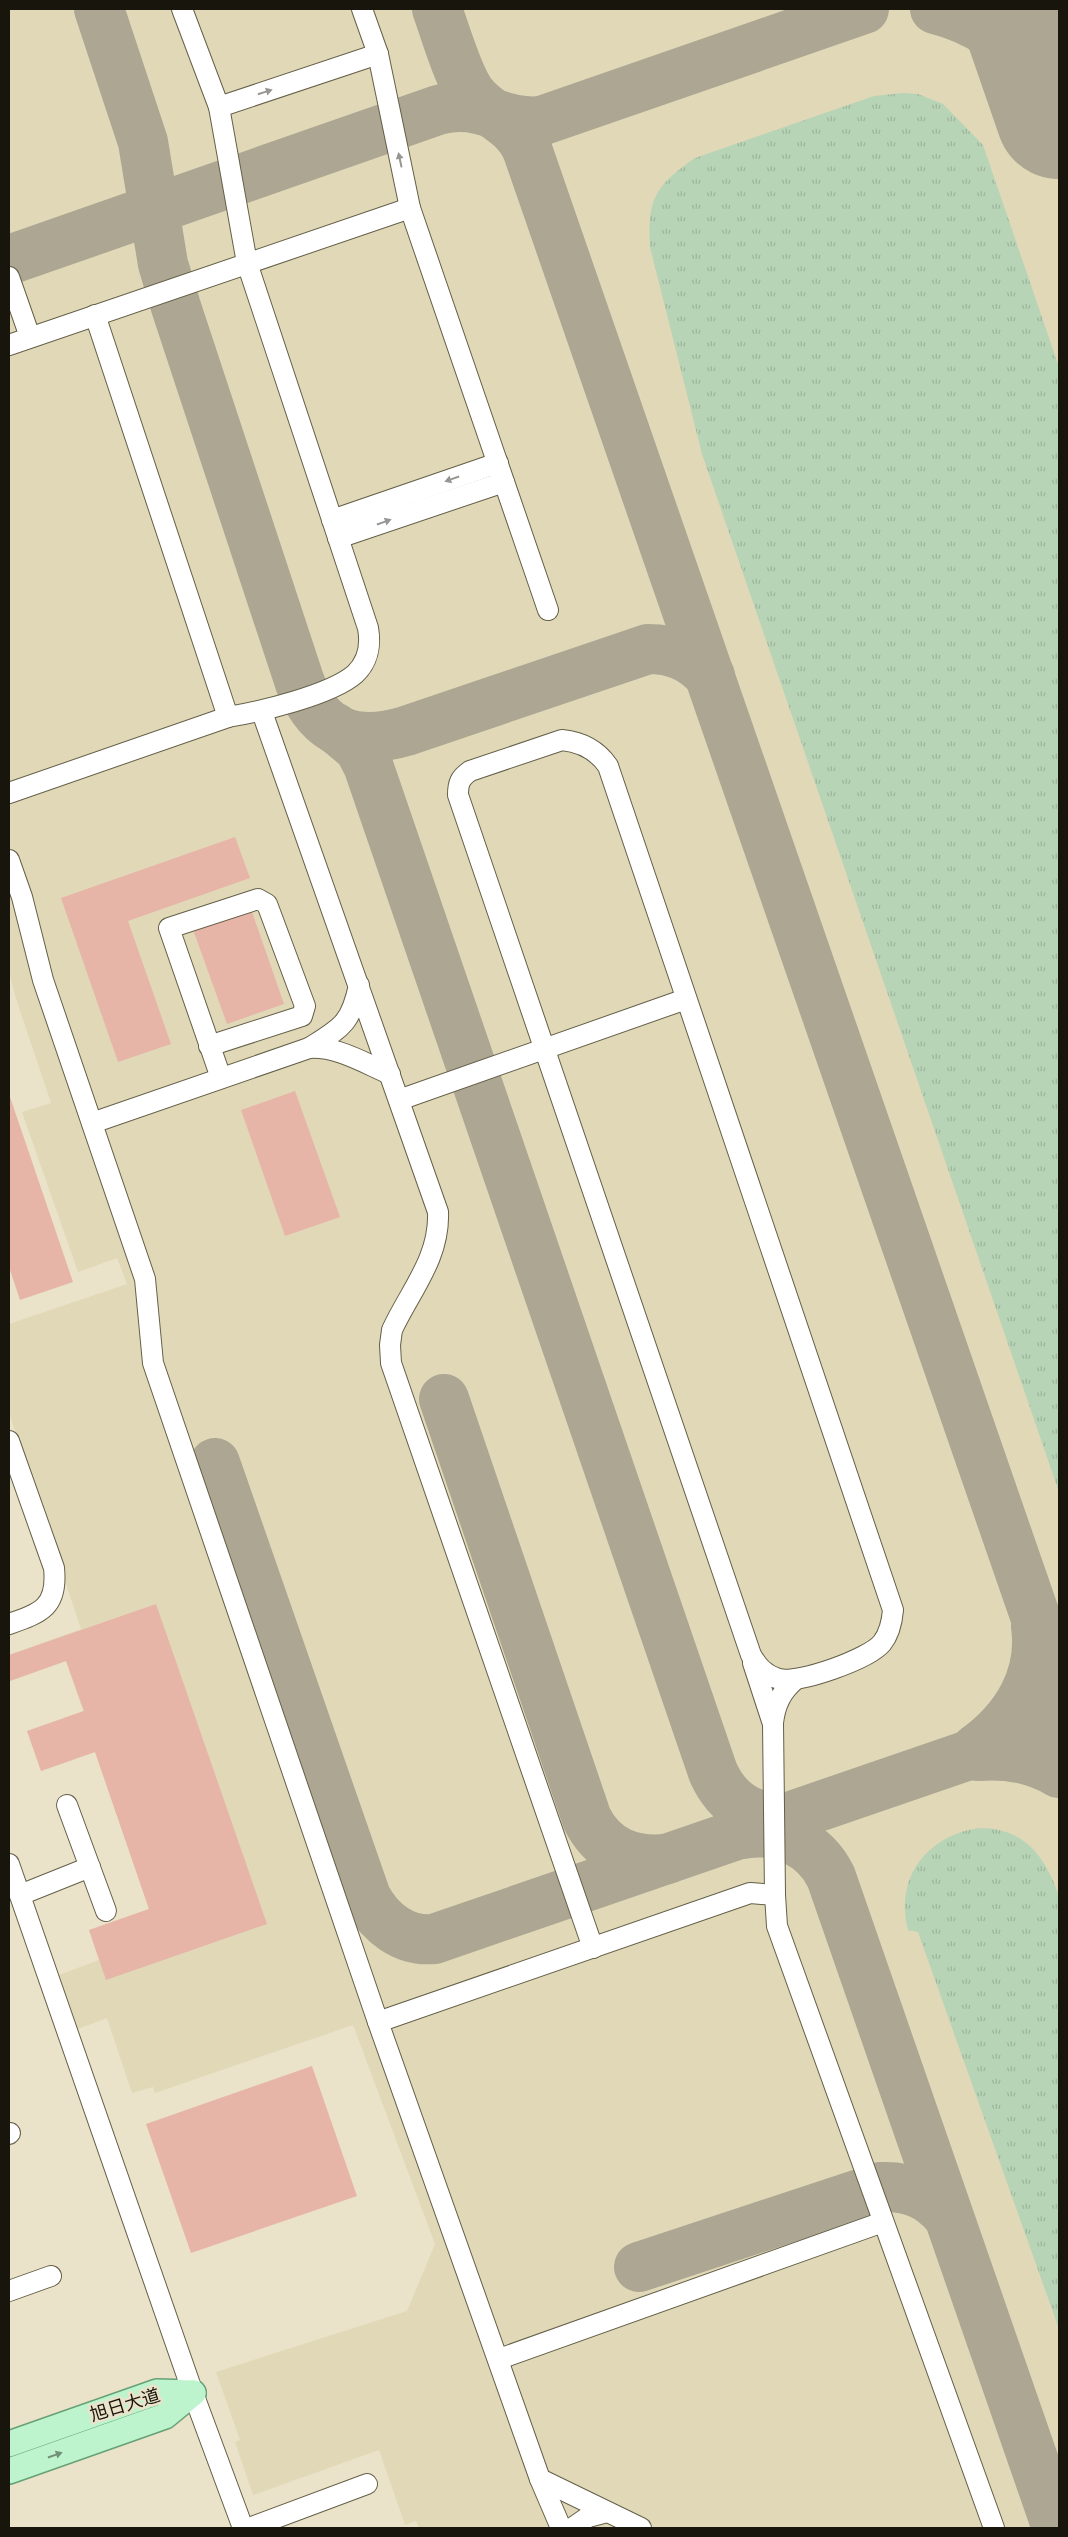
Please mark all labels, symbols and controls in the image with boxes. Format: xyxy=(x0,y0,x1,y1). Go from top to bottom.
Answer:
one-way arrow xyxy=(258,88,273,96)
one-way arrow xyxy=(396,153,404,168)
one-way arrow xyxy=(444,476,459,483)
one-way arrow xyxy=(377,518,392,525)
street label: 旭日大道 xyxy=(87,2382,163,2428)
one-way arrow xyxy=(48,2450,63,2458)

